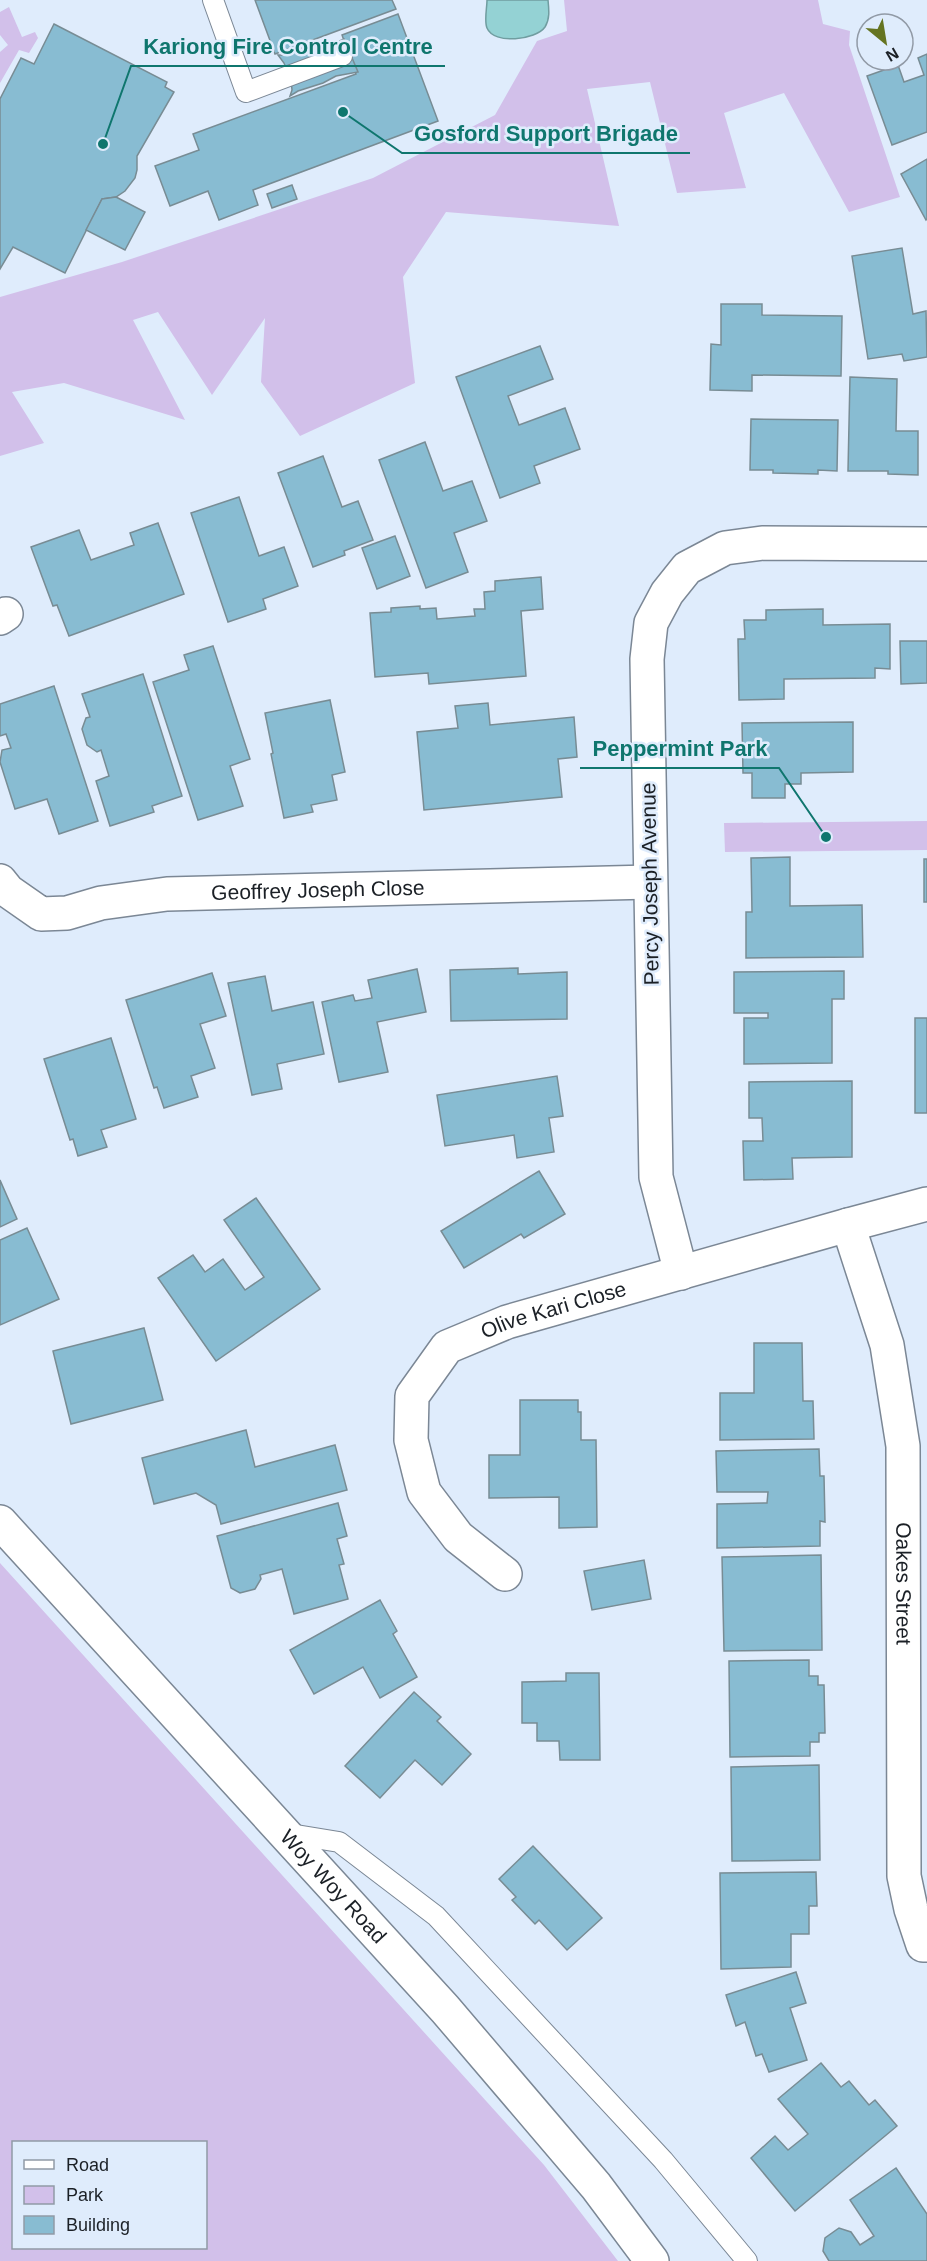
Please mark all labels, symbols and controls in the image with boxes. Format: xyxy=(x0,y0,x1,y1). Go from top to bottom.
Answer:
north arrow xyxy=(855,12,915,72)
callout: Kariong Fire Control Centre xyxy=(131,26,445,66)
text: Kariong Fire Control Centre xyxy=(143,34,433,59)
text: N xyxy=(883,44,902,65)
callout: Gosford Support Brigade xyxy=(402,113,690,153)
text: Gosford Support Brigade xyxy=(414,121,678,146)
callout: Peppermint Park xyxy=(580,728,779,768)
text: Peppermint Park xyxy=(593,736,768,761)
street label: Percy Joseph Avenue xyxy=(636,782,663,986)
street label: Geoffrey Joseph Close xyxy=(211,876,425,904)
street label: Olive Kari Close xyxy=(477,1277,629,1343)
street label: Oakes Street xyxy=(892,1522,915,1645)
street label: Woy Woy Road xyxy=(276,1825,391,1948)
legend xyxy=(12,2141,207,2249)
text: Road xyxy=(66,2155,109,2175)
text: Park xyxy=(66,2185,104,2205)
text: Building xyxy=(66,2215,130,2235)

